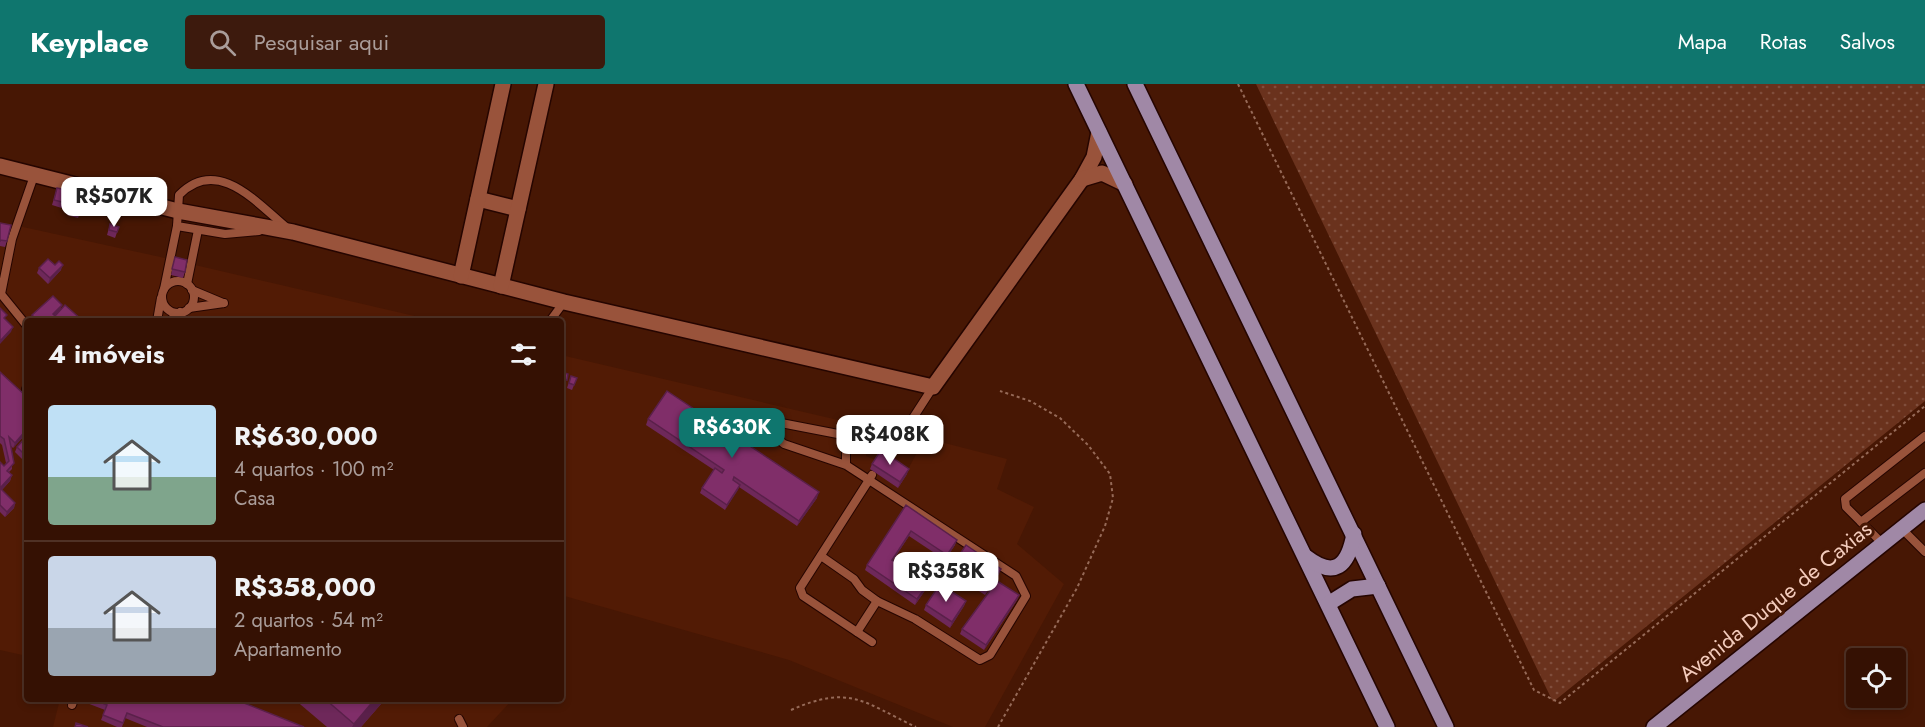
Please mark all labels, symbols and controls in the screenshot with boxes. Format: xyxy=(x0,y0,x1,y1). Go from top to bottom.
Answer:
search box xyxy=(185,15,605,69)
text: Keyplace xyxy=(30,22,149,63)
icon: search xyxy=(206,26,239,59)
text: Pesquisar aqui xyxy=(254,26,389,58)
text: Mapa xyxy=(1678,27,1727,57)
text: Rotas xyxy=(1760,27,1807,57)
text: Salvos xyxy=(1840,27,1895,57)
pin: R$507K xyxy=(65,177,163,228)
text: R$507K xyxy=(75,182,153,211)
text: 4 imóveis xyxy=(48,335,165,373)
icon: filters xyxy=(507,338,540,371)
pin: R$630K xyxy=(683,408,781,459)
text: R$630K xyxy=(693,413,771,442)
pin: R$408K xyxy=(841,415,939,466)
text: R$630,000 xyxy=(234,417,378,455)
text: R$408K xyxy=(850,420,930,449)
icon: home xyxy=(96,429,168,501)
text: 4 quartos · 100 m² xyxy=(234,455,393,484)
text: Casa xyxy=(234,484,275,513)
street label: Avenida Duque de Caxias xyxy=(1672,513,1878,689)
pin: R$358K xyxy=(897,552,995,603)
text: R$358K xyxy=(907,557,985,586)
text: R$358,000 xyxy=(234,568,376,606)
icon: home xyxy=(96,580,168,652)
text: 2 quartos · 54 m² xyxy=(234,606,383,635)
text: Apartamento xyxy=(234,635,342,664)
map controls xyxy=(1846,648,1906,708)
button: locate xyxy=(1846,648,1906,708)

